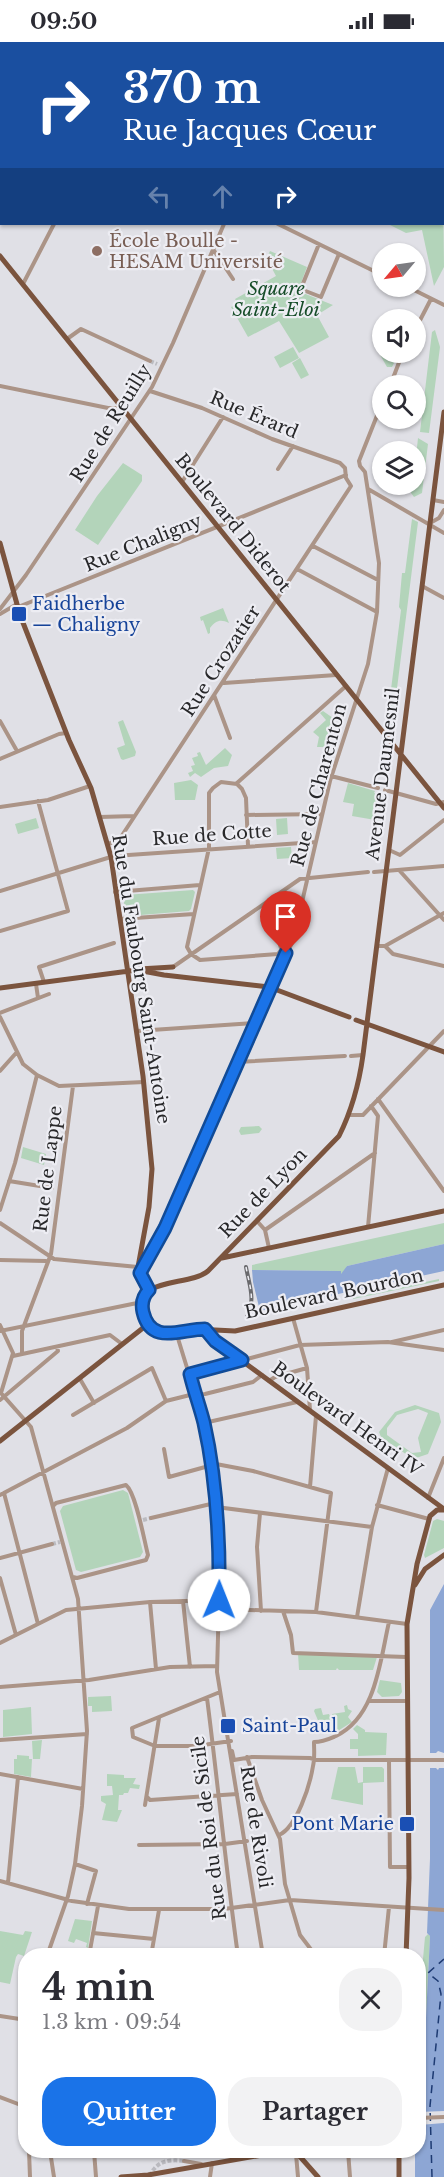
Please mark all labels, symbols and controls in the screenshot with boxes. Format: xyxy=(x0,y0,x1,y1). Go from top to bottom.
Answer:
text: 09:50 xyxy=(30,8,97,35)
text: 370 m xyxy=(123,62,261,114)
icon: right xyxy=(24,66,102,144)
text: Rue Jacques Cœur xyxy=(123,114,376,147)
icon: left xyxy=(143,180,176,213)
icon: ahead xyxy=(206,180,239,213)
icon: right xyxy=(269,180,302,213)
place label: École Boulle - HESAM Université xyxy=(109,229,283,273)
north arrow xyxy=(372,243,426,297)
map controls xyxy=(372,243,426,495)
marker: École Boulle - HESAM Université xyxy=(90,244,104,258)
park label: Square Saint-Éloi xyxy=(232,278,321,321)
button: sound xyxy=(372,309,426,363)
street label: Rue de Reuilly xyxy=(66,360,156,486)
button: search xyxy=(372,375,426,429)
street label: Rue Érard xyxy=(206,386,302,443)
button: layers xyxy=(372,441,426,495)
street label: Boulevard Diderot xyxy=(170,449,296,597)
street label: Rue Chaligny xyxy=(81,509,205,577)
place label: Faidherbe — Chaligny xyxy=(32,593,141,636)
street label: Rue Crozatier xyxy=(177,601,265,721)
marker: Faidherbe — Chaligny xyxy=(10,605,28,623)
street label: Avenue Daumesnil xyxy=(361,686,405,863)
street label: Rue de Charenton xyxy=(287,701,351,869)
street label: Rue de Cotte xyxy=(152,820,272,850)
street label: Rue du Faubourg Saint-Antoine xyxy=(107,833,175,1125)
pin xyxy=(260,891,311,953)
icon: arrive xyxy=(269,900,302,933)
street label: Rue de Lappe xyxy=(29,1105,67,1233)
street label: Rue de Lyon xyxy=(215,1143,311,1243)
street label: Boulevard Bourdon xyxy=(242,1264,426,1324)
street label: Boulevard Henri IV xyxy=(268,1357,427,1481)
position arrow xyxy=(187,1568,251,1632)
place label: Saint-Paul xyxy=(242,1715,337,1737)
marker: Saint-Paul xyxy=(219,1717,237,1735)
street label: Rue du Roi de Sicile xyxy=(187,1735,231,1921)
street label: Rue de Rivoli xyxy=(235,1764,277,1890)
place label: Pont Marie xyxy=(291,1813,394,1835)
marker: Pont Marie xyxy=(398,1815,416,1833)
text: 4 min xyxy=(42,1965,154,2010)
button: close xyxy=(339,1968,402,2031)
text: 1.3 km · 09:54 xyxy=(42,2010,181,2034)
button: Quitter xyxy=(42,2077,216,2146)
button: Partager xyxy=(228,2077,402,2146)

